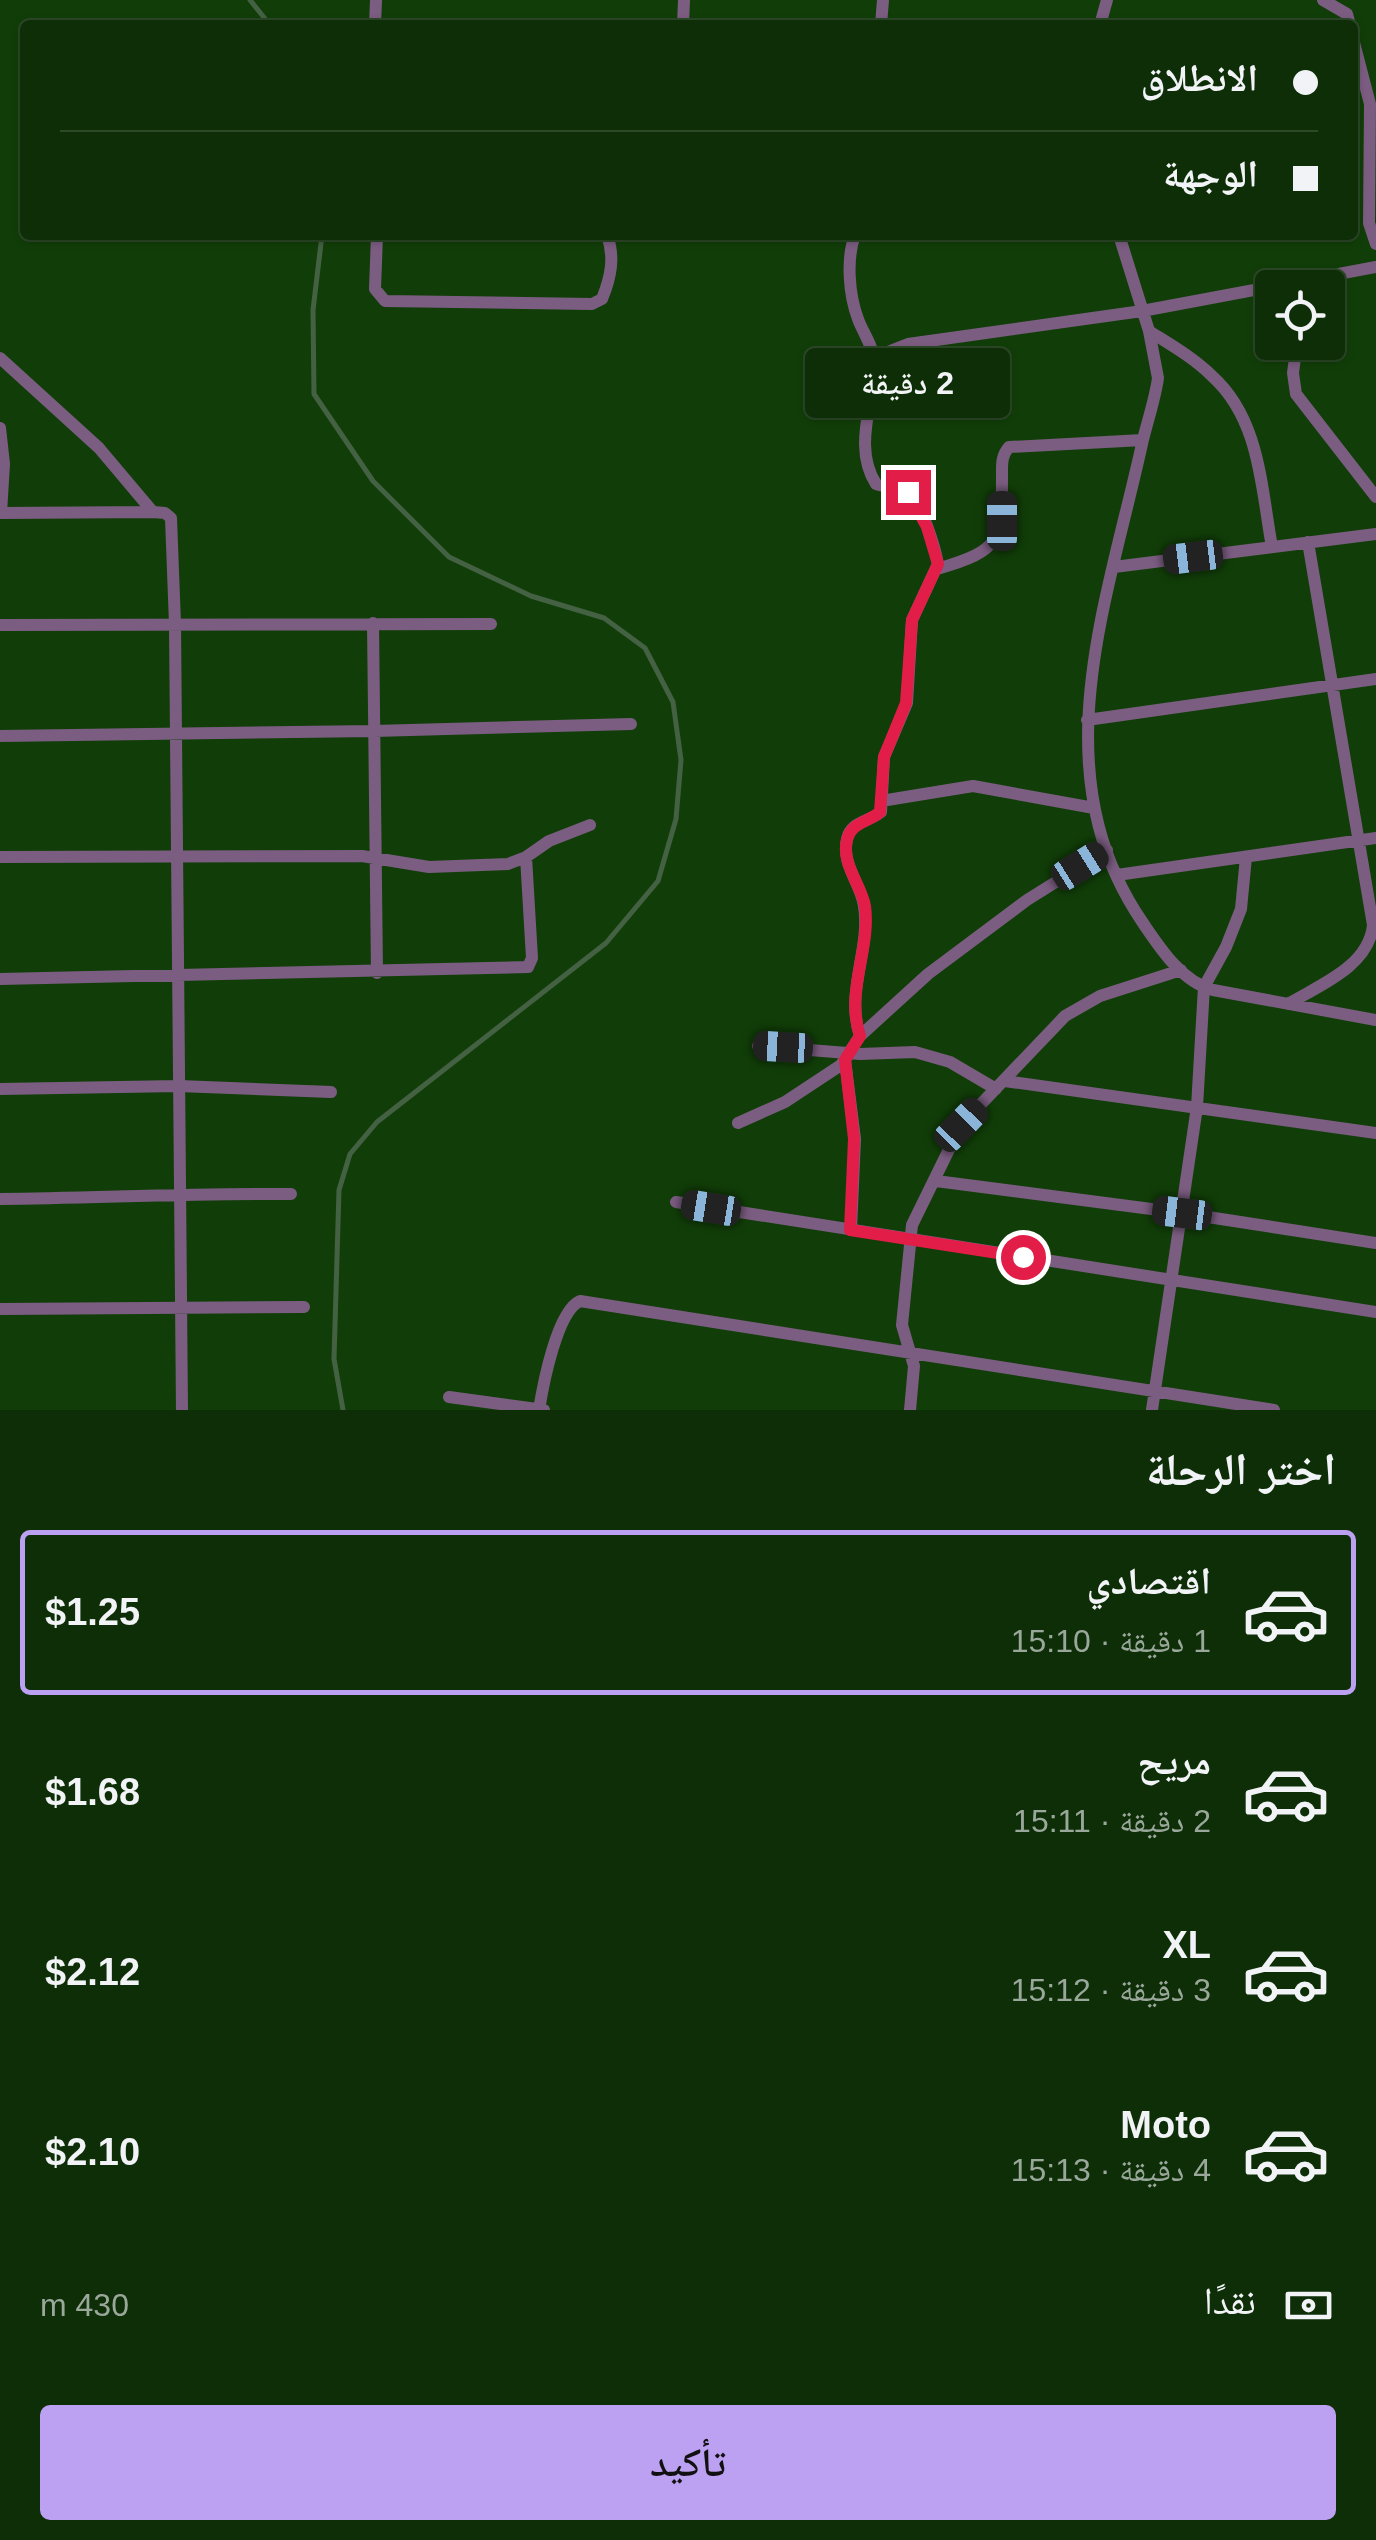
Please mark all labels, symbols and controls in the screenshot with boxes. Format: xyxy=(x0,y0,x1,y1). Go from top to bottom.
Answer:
text: الانطلاق xyxy=(1140,57,1258,99)
text: الوجهة xyxy=(1163,153,1258,195)
map controls xyxy=(1255,270,1345,360)
button: locate xyxy=(1255,270,1345,360)
callout: 2 دقيقة xyxy=(806,347,1010,417)
text: 2 دقيقة xyxy=(861,365,954,401)
route end xyxy=(886,470,931,515)
car xyxy=(987,491,1017,551)
car xyxy=(1161,538,1225,576)
car xyxy=(1047,837,1113,895)
car xyxy=(752,1030,814,1064)
car xyxy=(929,1093,993,1157)
car xyxy=(679,1188,743,1228)
car xyxy=(1150,1194,1214,1232)
route start xyxy=(1001,1235,1046,1280)
text: اختر الرحلة xyxy=(1146,1444,1336,1495)
text: اقتصادي xyxy=(1087,1560,1211,1602)
icon: car xyxy=(1241,1568,1331,1658)
text: $1.25 xyxy=(45,1591,140,1633)
text: 1 دقيقة · 15:10 xyxy=(1011,1623,1211,1659)
text: مريح xyxy=(1137,1740,1211,1782)
icon: car xyxy=(1241,1748,1331,1838)
text: $1.68 xyxy=(45,1771,140,1813)
text: 2 دقيقة · 15:11 xyxy=(1013,1803,1211,1839)
text: XL xyxy=(1162,1924,1211,1966)
icon: car xyxy=(1241,1928,1331,2018)
text: $2.12 xyxy=(45,1951,140,1993)
text: 3 دقيقة · 15:12 xyxy=(1011,1972,1211,2008)
text: Moto xyxy=(1120,2104,1211,2146)
icon: car xyxy=(1241,2108,1331,2198)
text: $2.10 xyxy=(45,2131,140,2173)
text: 4 دقيقة · 15:13 xyxy=(1011,2152,1211,2188)
icon: cash xyxy=(1281,2278,1336,2333)
text: نقدًا xyxy=(1204,2280,1256,2322)
text: 430 m xyxy=(40,2287,129,2323)
button: تأكيد xyxy=(40,2405,1336,2520)

